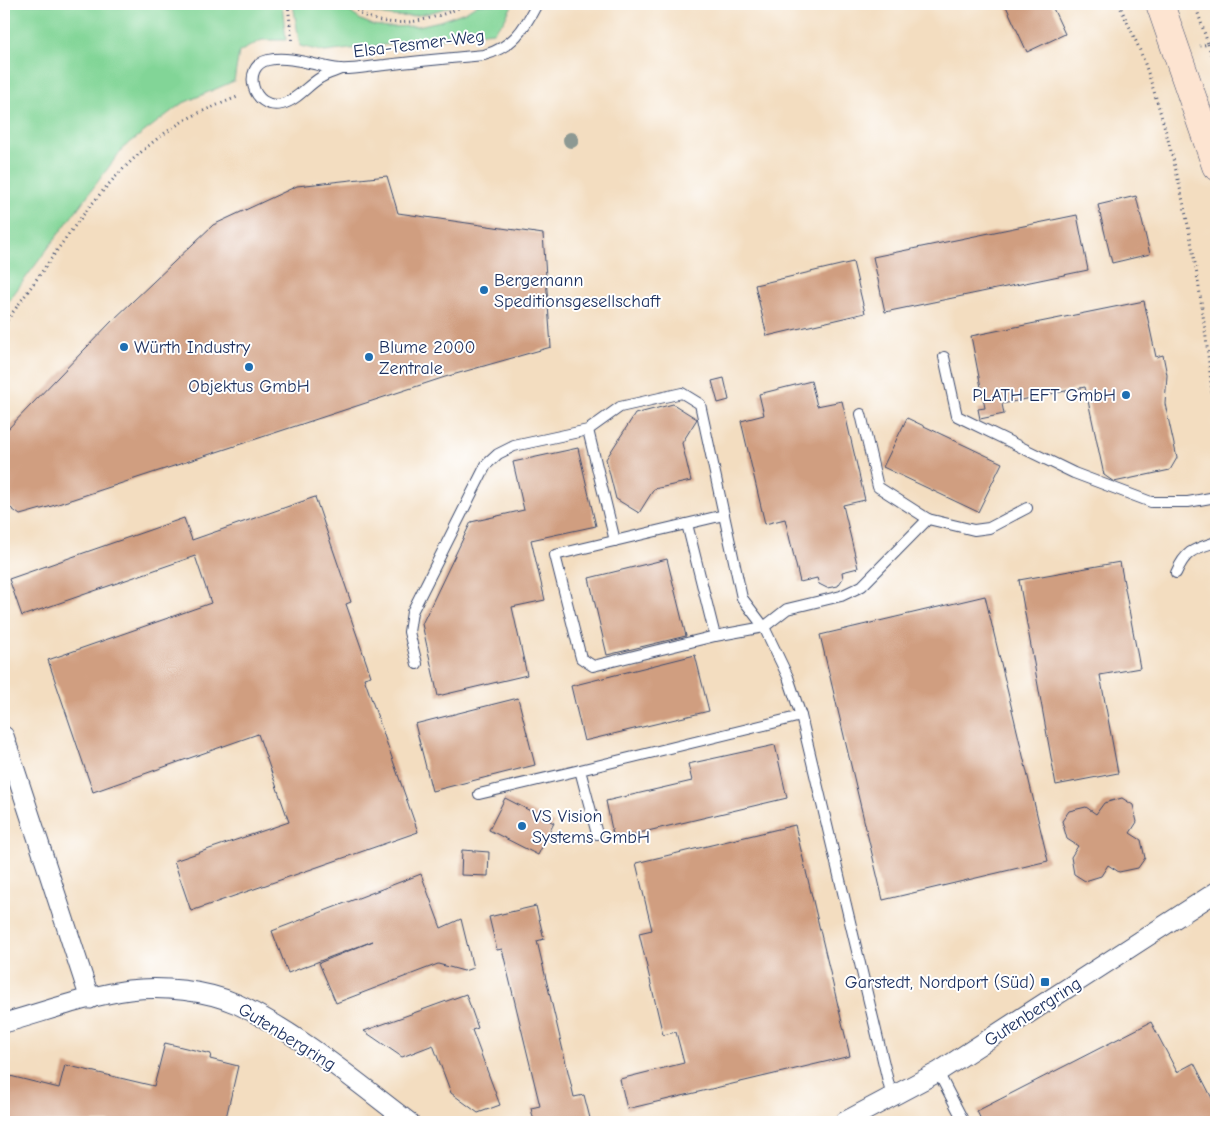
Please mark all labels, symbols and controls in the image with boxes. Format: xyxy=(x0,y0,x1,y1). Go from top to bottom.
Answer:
street label: Elsa-Tesmer-Weg xyxy=(352,26,486,62)
place label: Bergemann Speditionsgesellschaft xyxy=(494,270,661,312)
marker: Bergemann Speditionsgesellschaft xyxy=(478,284,490,296)
place label: Würth Industry xyxy=(134,337,251,358)
place label: Blume 2000 Zentrale xyxy=(379,337,476,379)
marker: Würth Industry xyxy=(118,341,130,353)
marker: Blume 2000 Zentrale xyxy=(363,351,375,363)
marker: Objektus GmbH xyxy=(243,361,255,373)
place label: Objektus GmbH xyxy=(188,376,310,397)
place label: PLATH EFT GmbH xyxy=(972,385,1116,406)
marker: PLATH EFT GmbH xyxy=(1120,389,1132,401)
place label: VS Vision Systems GmbH xyxy=(532,806,650,848)
marker: VS Vision Systems GmbH xyxy=(516,820,528,832)
place label: Garstedt, Nordport (Süd) xyxy=(845,972,1035,993)
street label: Gutenbergring xyxy=(981,973,1085,1051)
marker: Garstedt, Nordport (Süd) xyxy=(1039,976,1051,988)
street label: Gutenbergring xyxy=(234,999,340,1075)

